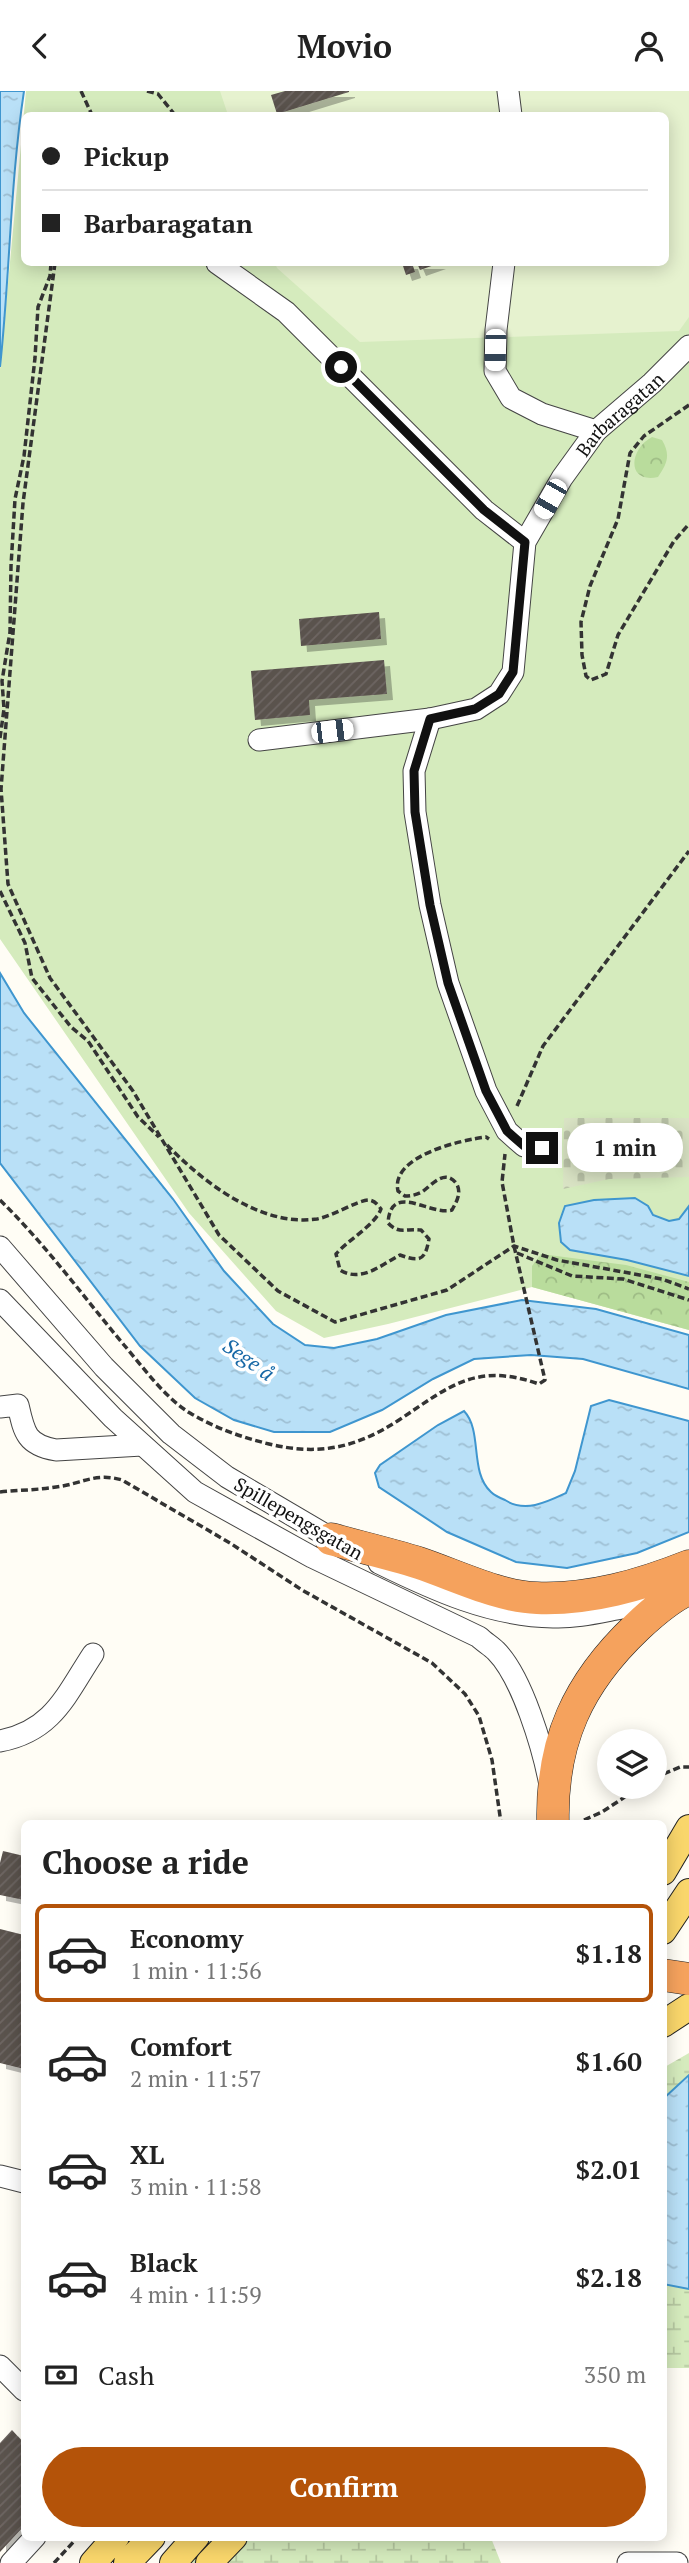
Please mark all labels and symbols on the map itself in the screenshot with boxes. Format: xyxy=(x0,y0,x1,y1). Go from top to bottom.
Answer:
car xyxy=(485,329,506,371)
route start xyxy=(325,351,357,383)
street label: Barbaragatan xyxy=(570,366,669,461)
car xyxy=(531,476,570,522)
car xyxy=(310,718,355,744)
callout: 1 min xyxy=(566,1123,682,1173)
route end xyxy=(526,1132,558,1164)
water label: Sege å xyxy=(218,1331,280,1387)
street label: Spillepengsgatan xyxy=(230,1471,368,1565)

